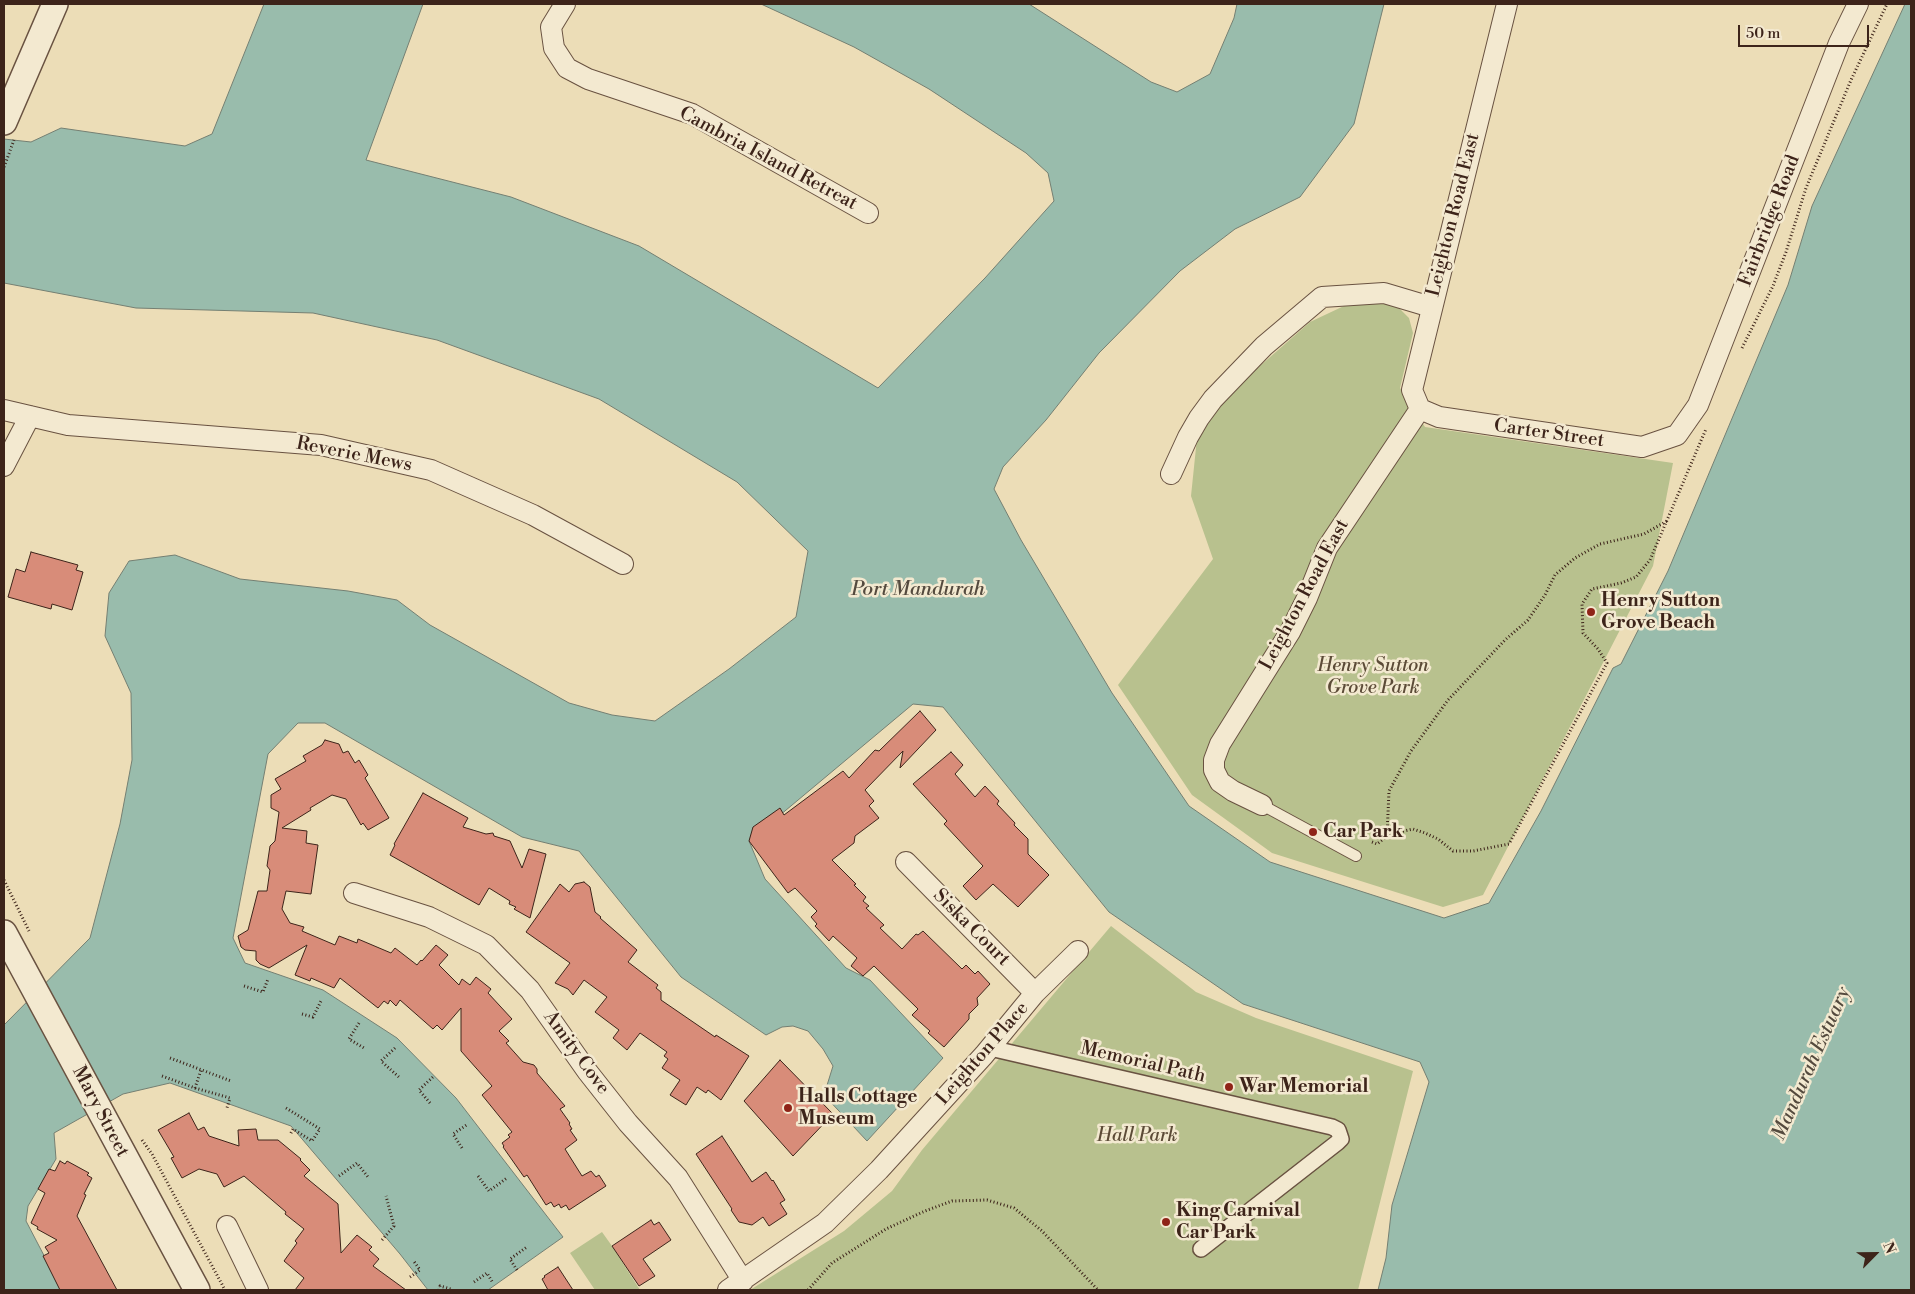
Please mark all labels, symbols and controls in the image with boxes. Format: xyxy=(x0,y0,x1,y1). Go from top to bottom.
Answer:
scale bar xyxy=(1740,15,1871,47)
text: 50 m xyxy=(1746,24,1780,43)
street label: Cambria Island Retreat xyxy=(675,102,861,216)
street label: Leighton Road East xyxy=(1423,131,1485,299)
street label: Fairbridge Road xyxy=(1734,152,1806,290)
street label: Carter Street xyxy=(1492,415,1606,453)
street label: Reverie Mews xyxy=(294,433,414,477)
street label: Leighton Road East xyxy=(1256,516,1354,674)
water label: Port Mandurah xyxy=(851,578,985,602)
place label: Henry Sutton Grove Beach xyxy=(1601,590,1720,634)
marker: Henry Sutton Grove Beach xyxy=(1585,606,1597,618)
park label: Henry Sutton Grove Park xyxy=(1317,655,1429,699)
place label: Car Park xyxy=(1323,821,1403,843)
marker: Car Park xyxy=(1307,826,1319,838)
street label: Siska Court xyxy=(928,885,1014,971)
water label: Mandurah Estuary xyxy=(1767,983,1857,1145)
street label: Leighton Place xyxy=(932,998,1034,1110)
street label: Amity Cove xyxy=(538,1007,614,1099)
street label: Memorial Path xyxy=(1078,1038,1208,1088)
street label: Mary Street xyxy=(66,1062,134,1162)
place label: War Memorial xyxy=(1239,1076,1369,1098)
marker: War Memorial xyxy=(1223,1081,1235,1093)
place label: Halls Cottage Museum xyxy=(798,1086,917,1130)
marker: Halls Cottage Museum xyxy=(782,1102,794,1114)
park label: Hall Park xyxy=(1097,1125,1177,1147)
place label: King Carnival Car Park xyxy=(1176,1200,1300,1244)
marker: King Carnival Car Park xyxy=(1160,1216,1172,1228)
north arrow xyxy=(1850,1229,1900,1279)
text: N xyxy=(1878,1240,1899,1257)

